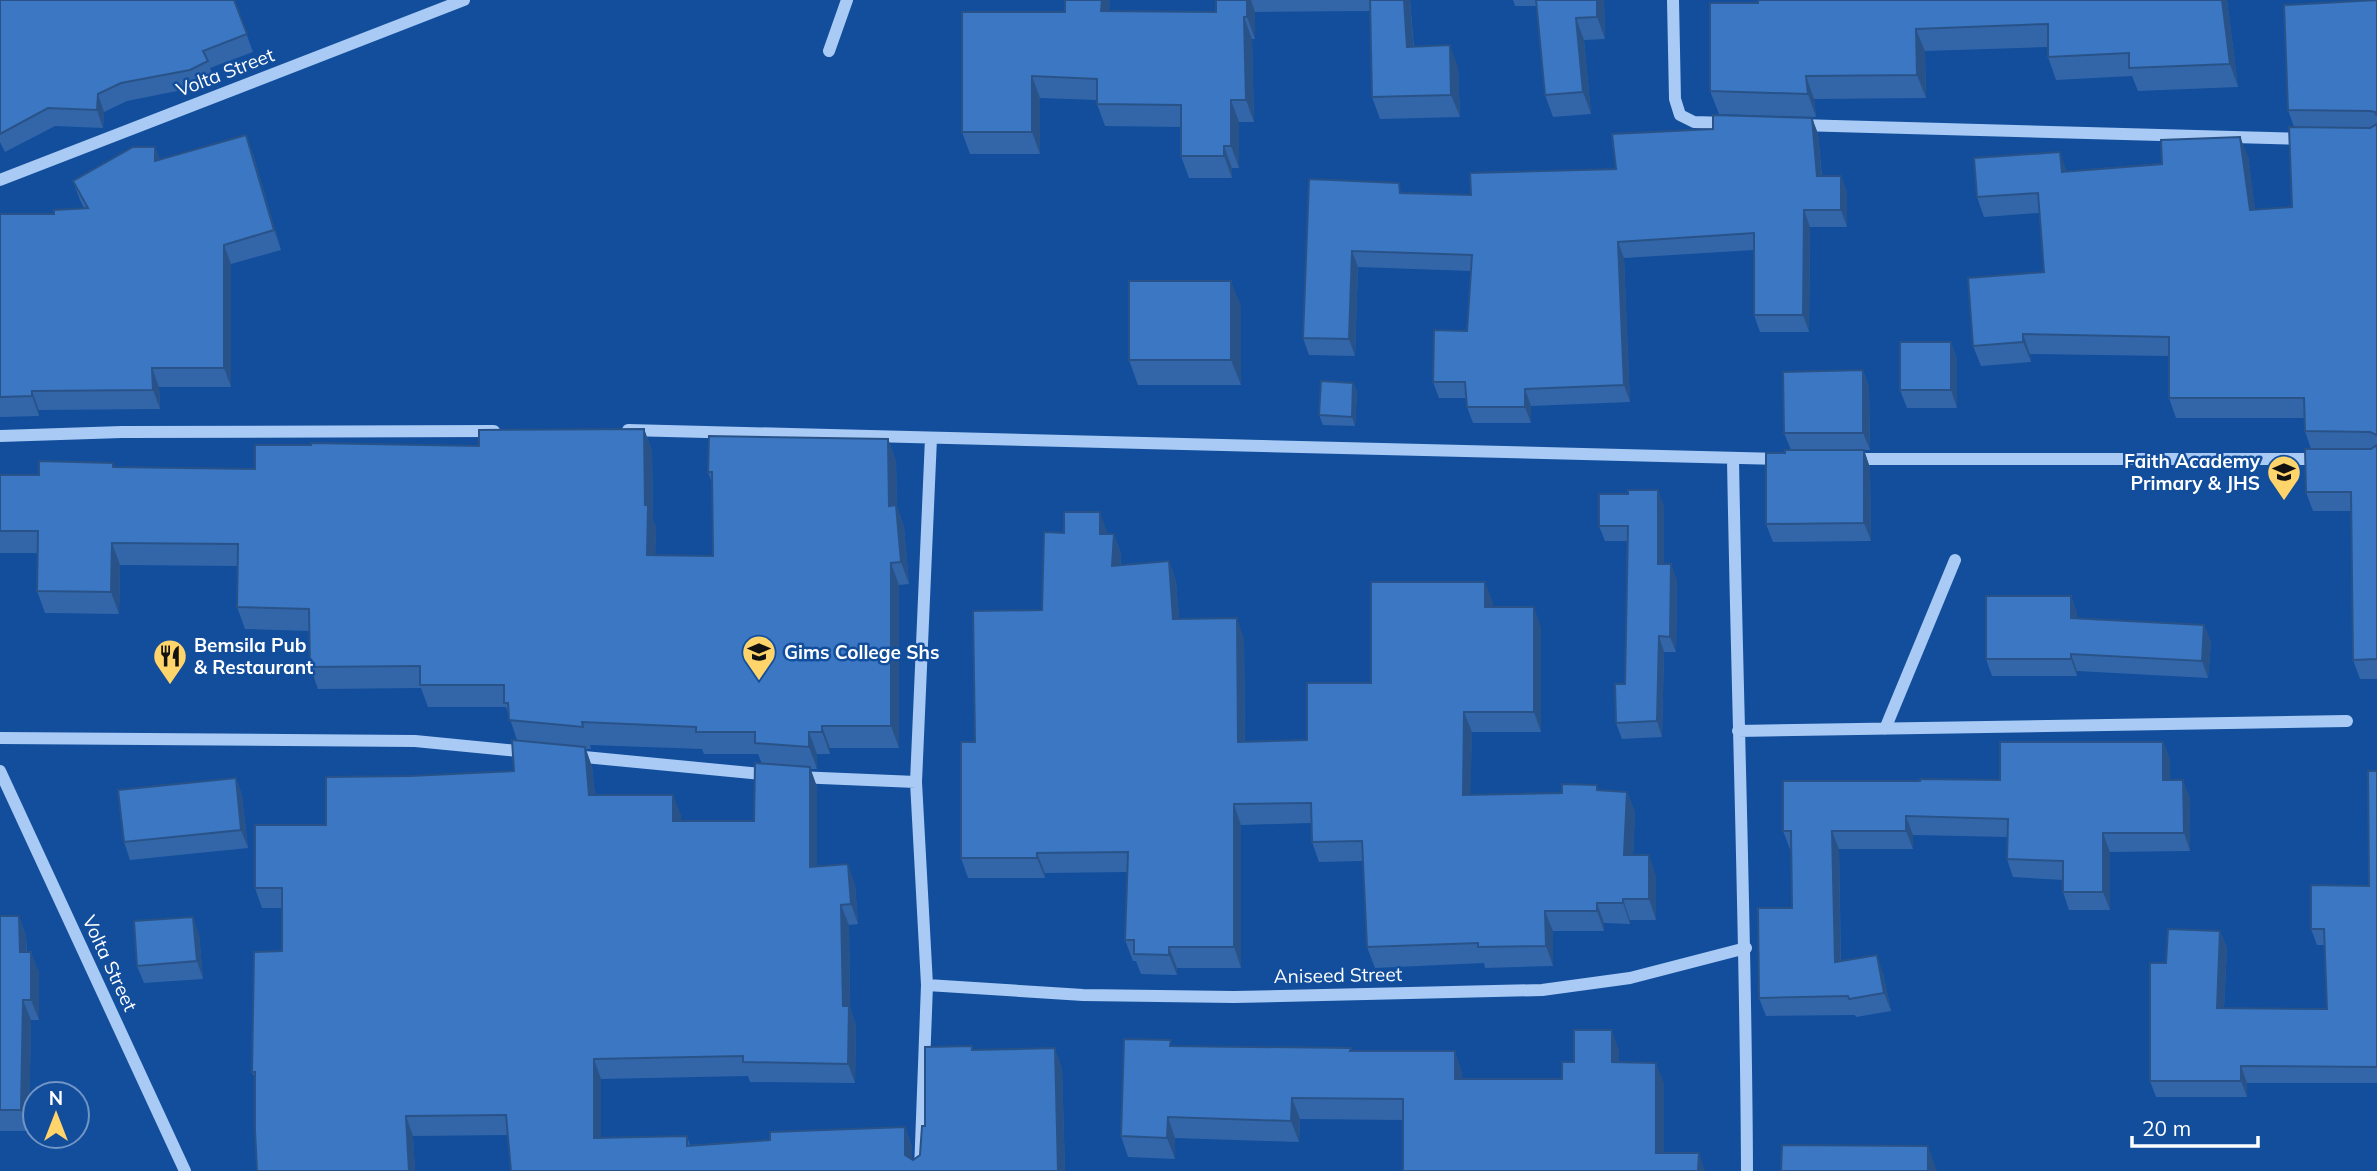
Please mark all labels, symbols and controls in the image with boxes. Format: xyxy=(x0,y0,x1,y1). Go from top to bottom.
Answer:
street label: Volta Street xyxy=(173,42,278,102)
place label: Faith Academy Primary & JHS xyxy=(2124,449,2261,495)
school or university icon: Faith Academy Primary & JHS xyxy=(2265,453,2303,502)
place label: Bemsila Pub & Restaurant xyxy=(194,633,313,679)
school or university icon: Gims College Shs xyxy=(740,633,778,682)
restaurant icon: Bemsila Pub & Restaurant xyxy=(151,637,189,686)
place label: Gims College Shs xyxy=(784,640,939,664)
street label: Volta Street xyxy=(77,911,143,1015)
street label: Aniseed Street xyxy=(1273,962,1403,988)
north arrow xyxy=(21,1080,91,1150)
text: N xyxy=(49,1086,63,1110)
scale bar xyxy=(2132,1104,2258,1148)
text: 20 m xyxy=(2142,1115,2191,1141)

